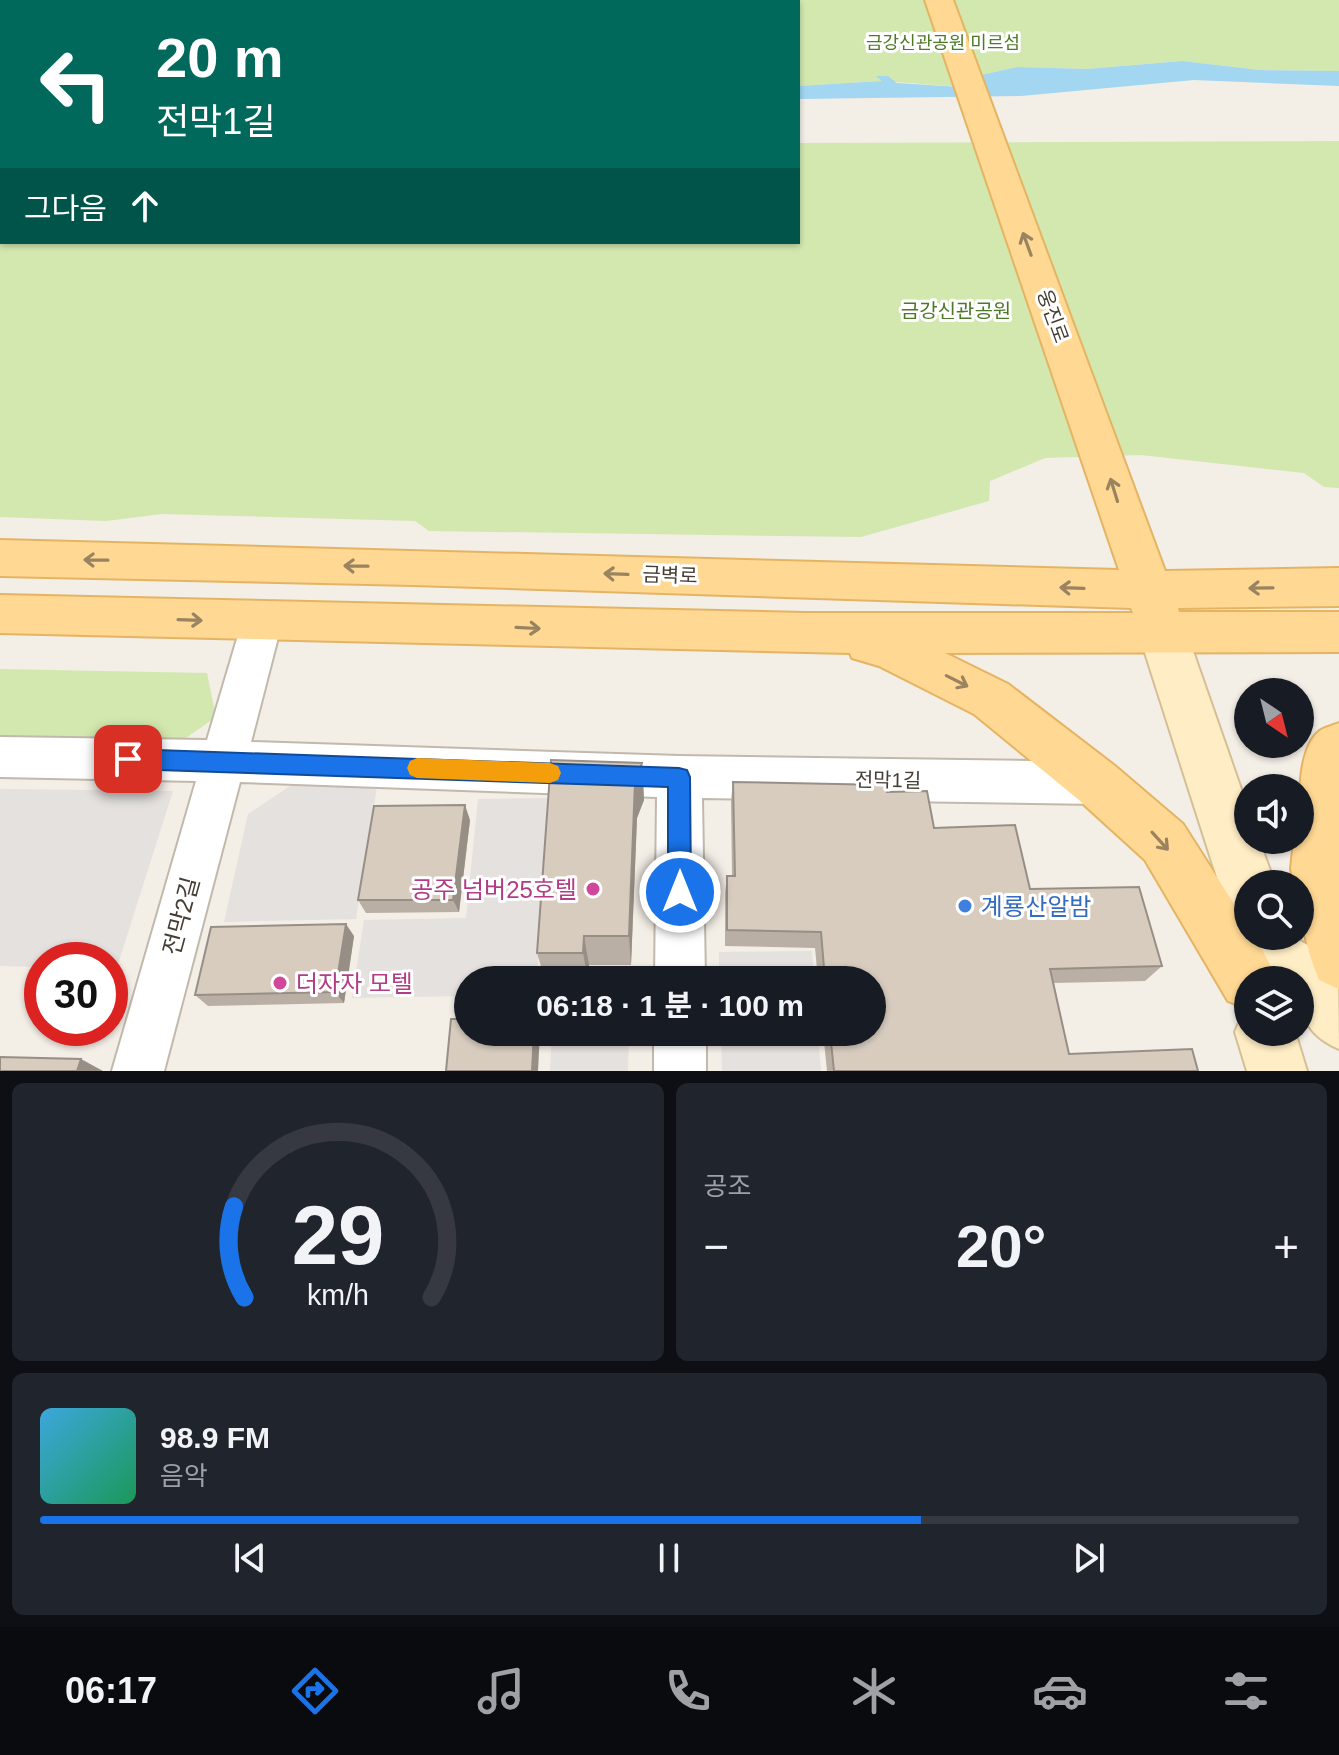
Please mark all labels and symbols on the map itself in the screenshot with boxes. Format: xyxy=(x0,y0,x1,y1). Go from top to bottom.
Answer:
park label: 금강신관공원 미르섬 xyxy=(866,33,1020,53)
one-way arrow xyxy=(1019,232,1033,257)
street label: 웅진로 xyxy=(1033,286,1073,346)
park label: 금강신관공원 xyxy=(901,300,1011,322)
one-way arrow xyxy=(1106,478,1120,503)
one-way arrow xyxy=(83,553,110,568)
one-way arrow xyxy=(343,558,370,574)
street label: 금벽로 xyxy=(642,563,698,587)
one-way arrow xyxy=(603,566,630,581)
one-way arrow xyxy=(1059,580,1086,595)
one-way arrow xyxy=(1248,581,1275,596)
one-way arrow xyxy=(176,612,203,627)
one-way arrow xyxy=(514,620,541,635)
one-way arrow xyxy=(944,674,968,690)
north arrow xyxy=(1234,678,1314,758)
pin xyxy=(94,725,162,793)
street label: 전막1길 xyxy=(855,768,921,792)
one-way arrow xyxy=(1151,830,1169,850)
position arrow xyxy=(638,850,722,934)
street label: 전막2길 xyxy=(158,874,204,958)
place label: 공주 넘버25호텔 xyxy=(411,876,577,903)
marker: 공주 넘버25호텔 xyxy=(584,880,602,898)
place label: 계룡산알밤 xyxy=(981,893,1091,920)
marker: 계룡산알밤 xyxy=(956,897,974,915)
speed limit sign: 30 xyxy=(24,942,128,1046)
place label: 더자자 모텔 xyxy=(296,970,413,997)
marker: 더자자 모텔 xyxy=(271,974,289,992)

